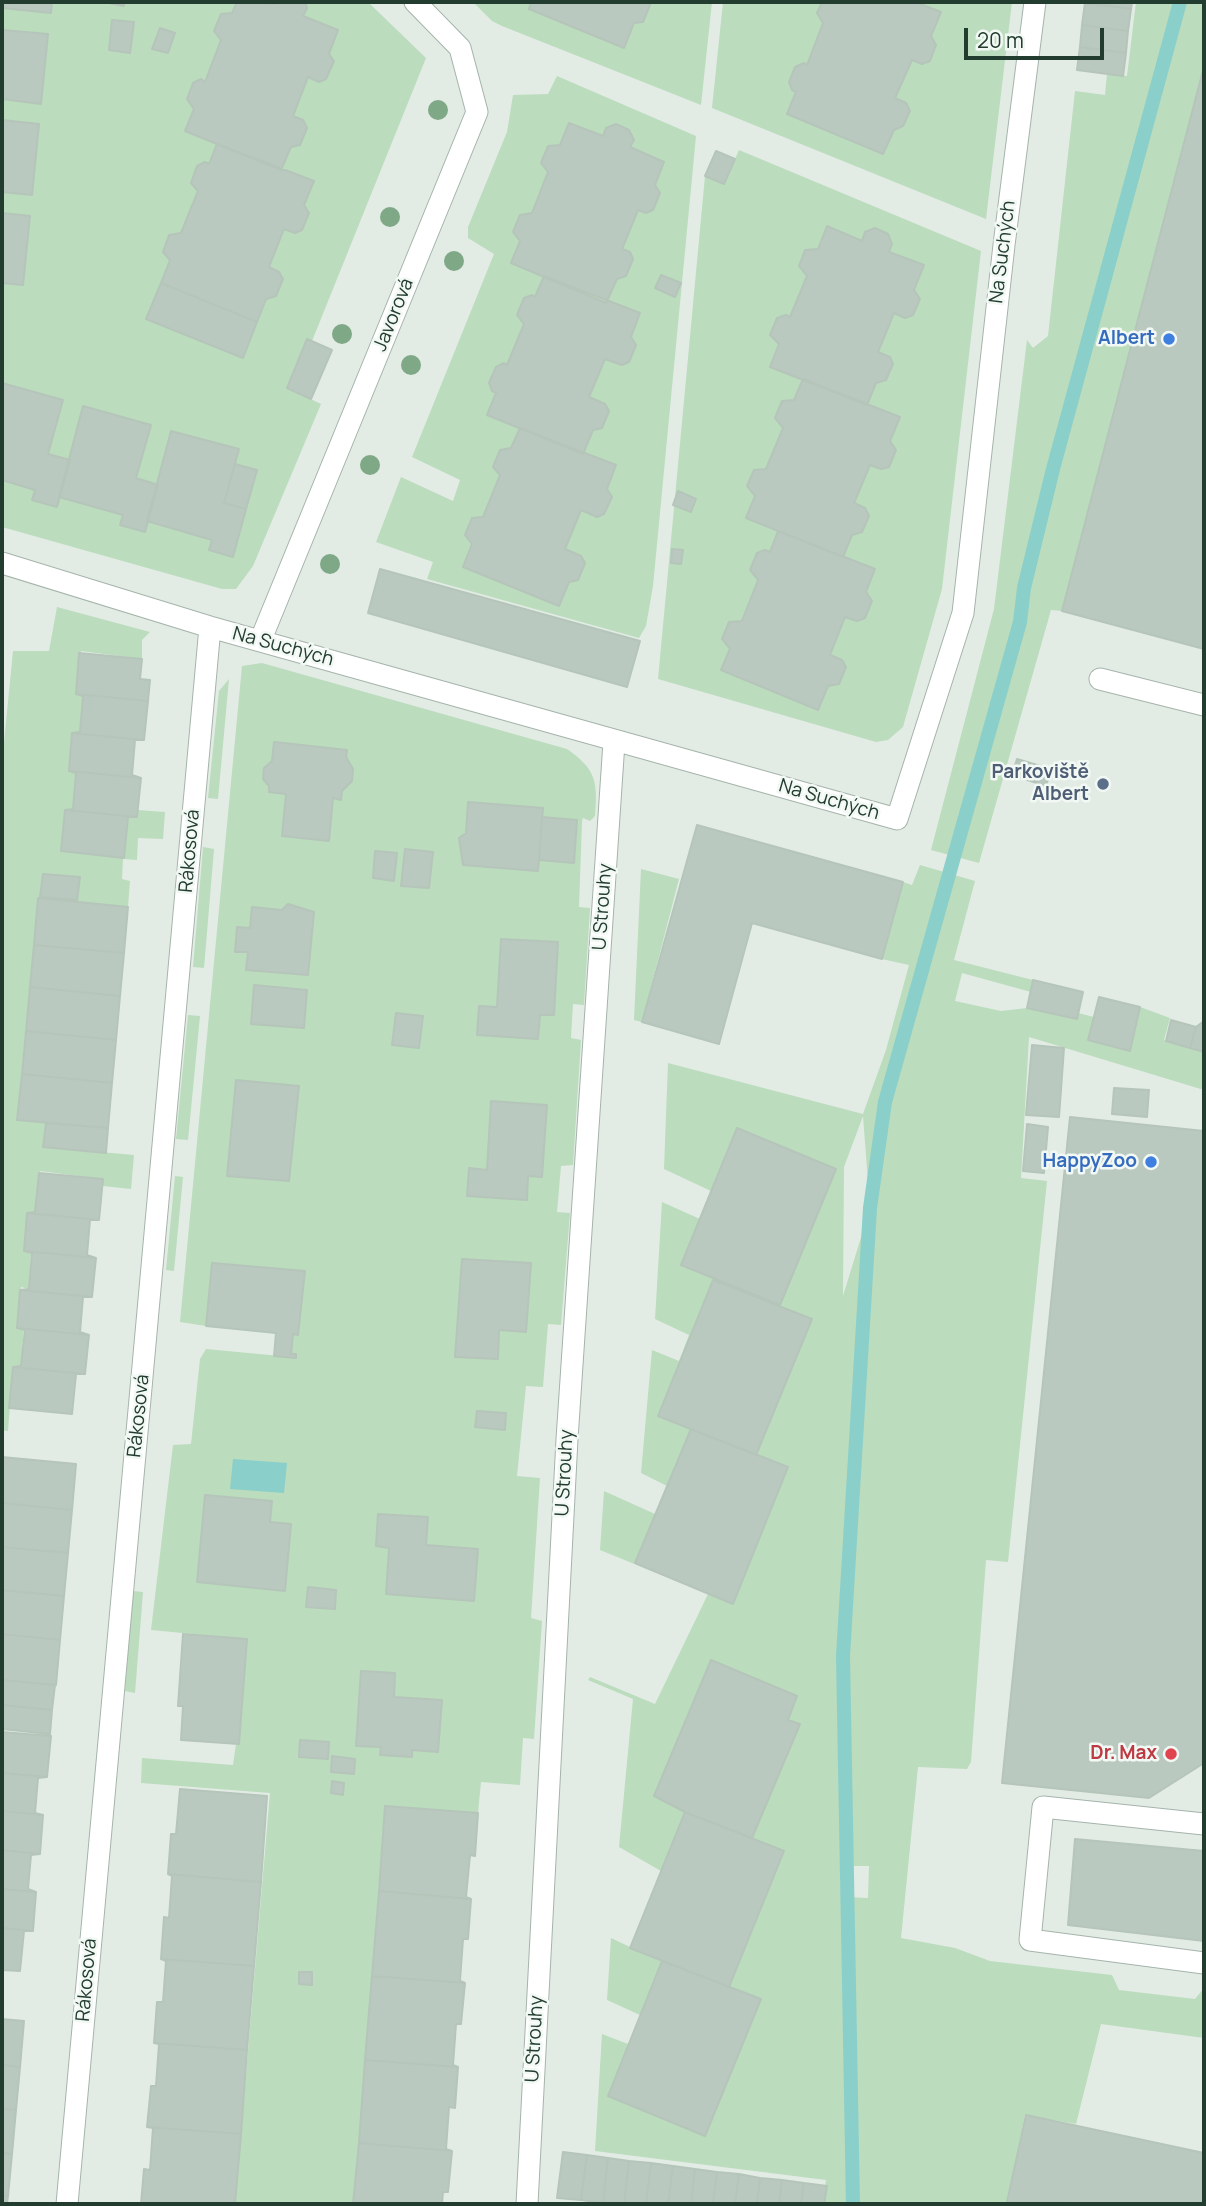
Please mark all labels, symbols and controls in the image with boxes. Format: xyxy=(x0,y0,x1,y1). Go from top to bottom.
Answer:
scale bar xyxy=(968,14,1108,58)
text: 20 m xyxy=(977,26,1024,54)
street label: Na Suchých xyxy=(985,199,1021,305)
street label: Javorová xyxy=(369,275,419,355)
place label: Albert xyxy=(1098,328,1155,350)
marker: Albert xyxy=(1161,331,1177,347)
street label: Na Suchých xyxy=(230,623,336,671)
place label: Parkoviště Albert xyxy=(991,762,1089,806)
street label: Na Suchých xyxy=(776,775,882,825)
marker: Parkoviště Albert xyxy=(1095,776,1111,792)
street label: Rákosová xyxy=(175,808,205,894)
street label: U Strouhy xyxy=(589,863,617,951)
place label: HappyZoo xyxy=(1043,1151,1137,1173)
marker: HappyZoo xyxy=(1143,1154,1159,1170)
street label: Rákosová xyxy=(123,1373,155,1459)
street label: U Strouhy xyxy=(551,1429,579,1517)
place label: Dr. Max xyxy=(1090,1743,1157,1765)
marker: Dr. Max xyxy=(1163,1746,1179,1762)
street label: Rákosová xyxy=(72,1937,102,2023)
street label: U Strouhy xyxy=(521,1995,549,2083)

